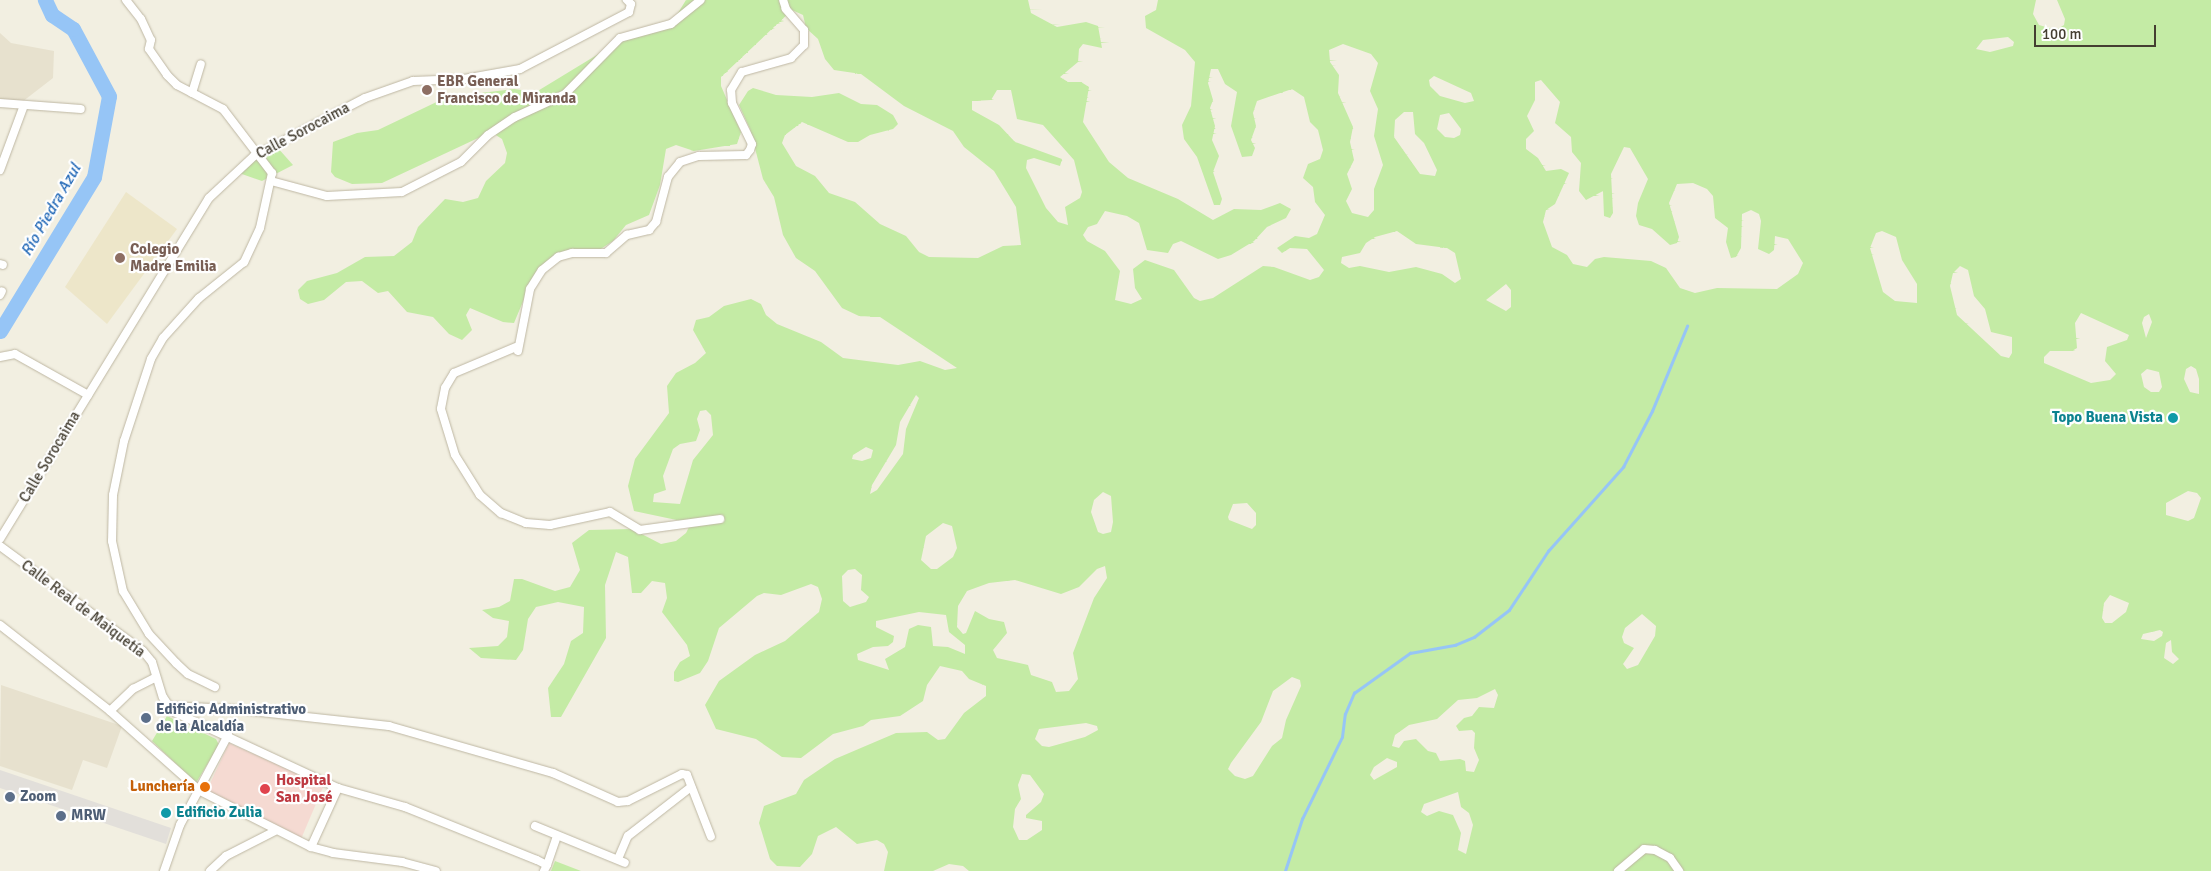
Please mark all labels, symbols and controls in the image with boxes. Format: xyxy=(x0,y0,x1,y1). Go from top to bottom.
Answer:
scale bar xyxy=(2036,15,2158,47)
text: 100 m xyxy=(2042,25,2082,43)
place label: EBR General Francisco de Miranda xyxy=(437,72,576,107)
marker: EBR General Francisco de Miranda xyxy=(421,84,433,96)
street label: Calle Sorocaima xyxy=(253,99,353,163)
water label: Río Piedra Azul xyxy=(17,160,85,260)
place label: Colegio Madre Emilia xyxy=(130,240,217,275)
marker: Colegio Madre Emilia xyxy=(114,252,126,264)
street label: Calle Sorocaima xyxy=(16,408,84,506)
place label: Topo Buena Vista xyxy=(2052,409,2163,427)
marker: Topo Buena Vista xyxy=(2167,412,2179,424)
street label: Calle Real de Maiquetía xyxy=(17,556,149,662)
place label: Edificio Administrativo de la Alcaldía xyxy=(156,700,306,735)
marker: Edificio Administrativo de la Alcaldía xyxy=(140,712,152,724)
place label: Hospital San José xyxy=(276,771,333,806)
place label: Lunchería xyxy=(130,778,195,796)
marker: Lunchería xyxy=(199,781,211,793)
marker: Hospital San José xyxy=(258,782,272,796)
place label: Zoom xyxy=(20,788,56,806)
marker: Zoom xyxy=(4,791,16,803)
place label: Edificio Zulia xyxy=(176,804,262,822)
place label: MRW xyxy=(71,807,106,825)
marker: Edificio Zulia xyxy=(160,807,172,819)
marker: MRW xyxy=(55,810,67,822)

